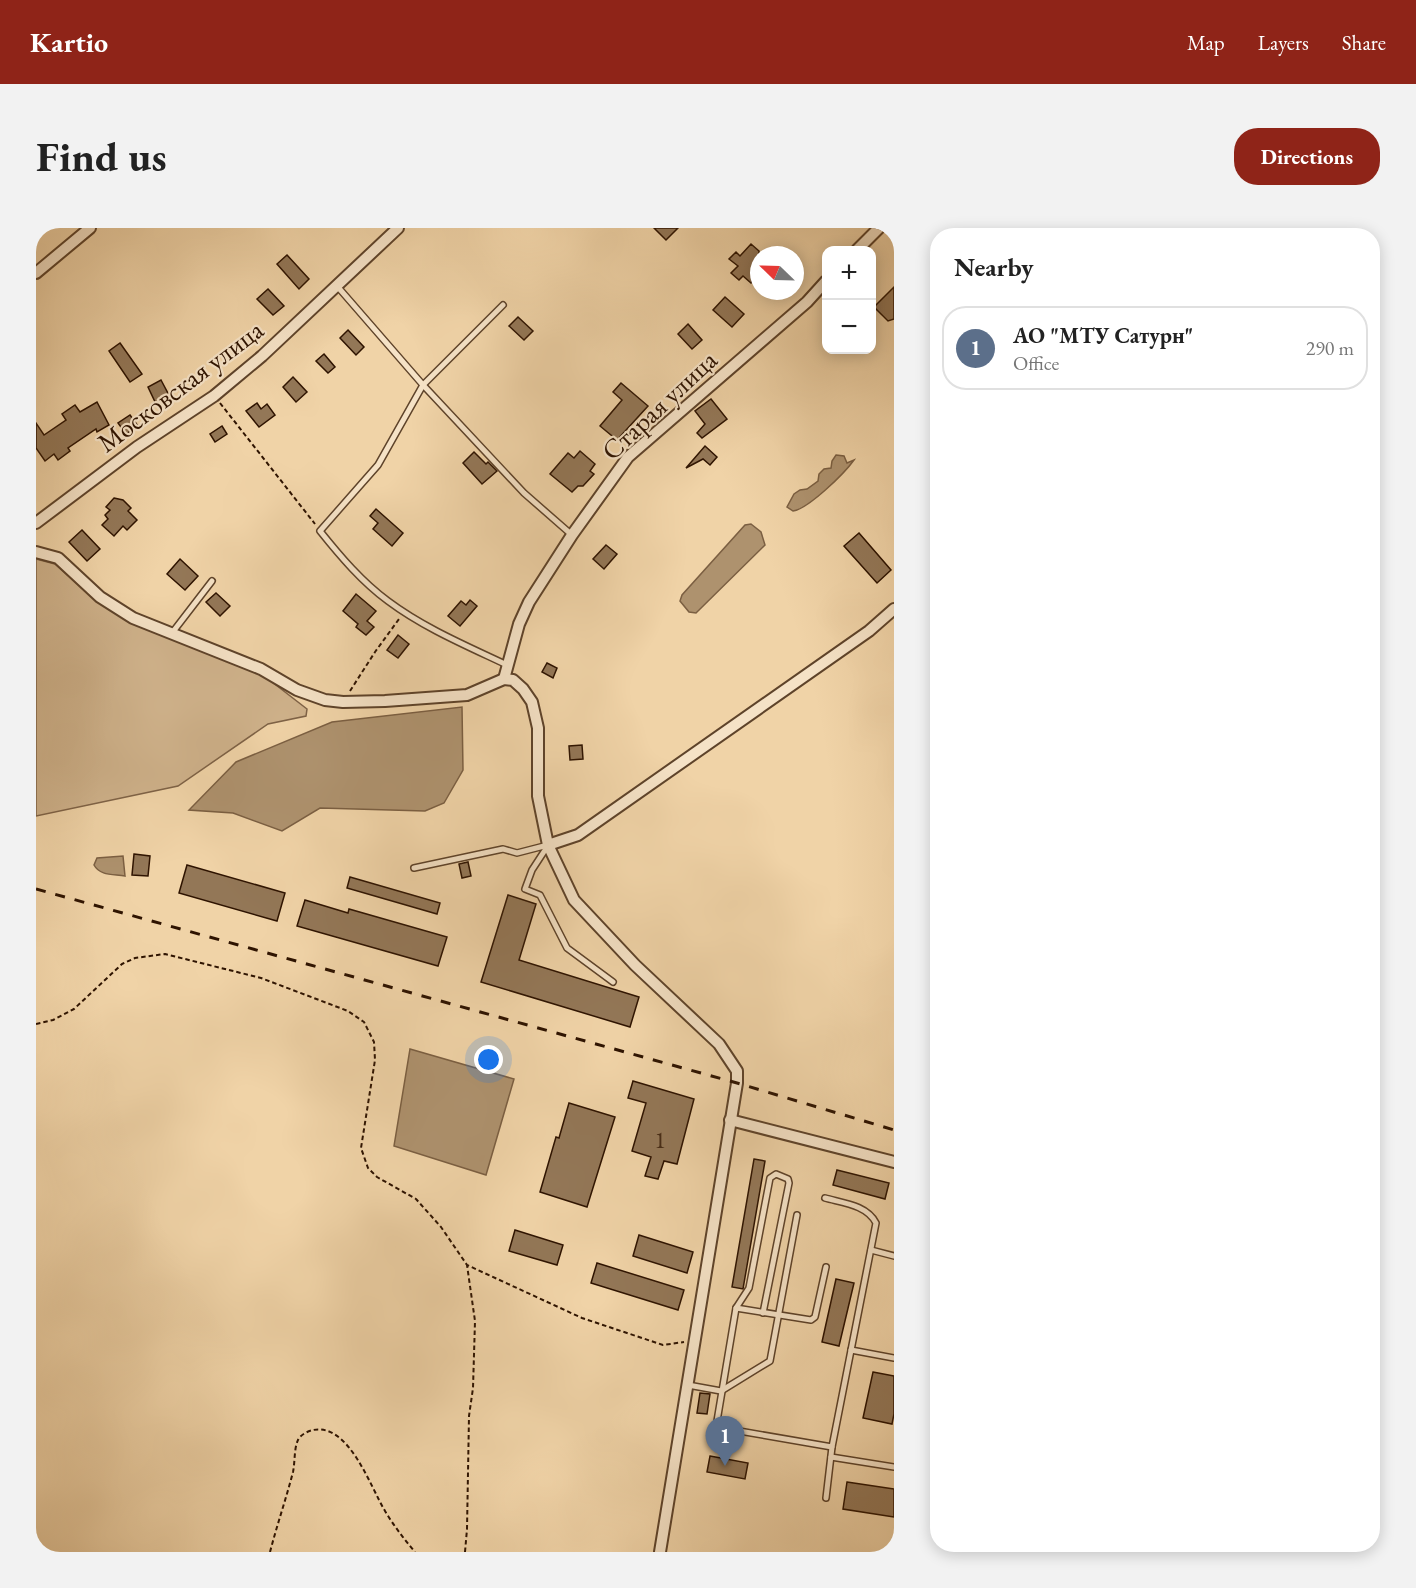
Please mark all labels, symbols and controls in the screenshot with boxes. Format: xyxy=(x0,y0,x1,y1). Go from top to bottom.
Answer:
text: Kartio xyxy=(30,24,108,60)
text: Map xyxy=(1187,29,1225,56)
text: Layers xyxy=(1258,29,1309,56)
text: Share xyxy=(1342,29,1386,56)
button: Directions xyxy=(1234,128,1380,185)
text: Find us xyxy=(36,129,167,184)
north arrow xyxy=(750,246,804,300)
map controls xyxy=(822,246,876,354)
button: + xyxy=(822,246,876,300)
text: Nearby xyxy=(954,250,1034,284)
button: − xyxy=(822,300,876,354)
street label: Московская улица xyxy=(90,312,270,460)
text: АО "МТУ Сатурн" xyxy=(1013,321,1193,350)
text: 1 xyxy=(970,335,981,361)
text: 290 m xyxy=(1306,335,1354,361)
street label: Старая улица xyxy=(594,342,724,468)
text: Office xyxy=(1013,350,1059,376)
your location xyxy=(474,1045,503,1074)
house number: 1 xyxy=(654,1124,666,1155)
pin: 1 xyxy=(706,1416,744,1466)

